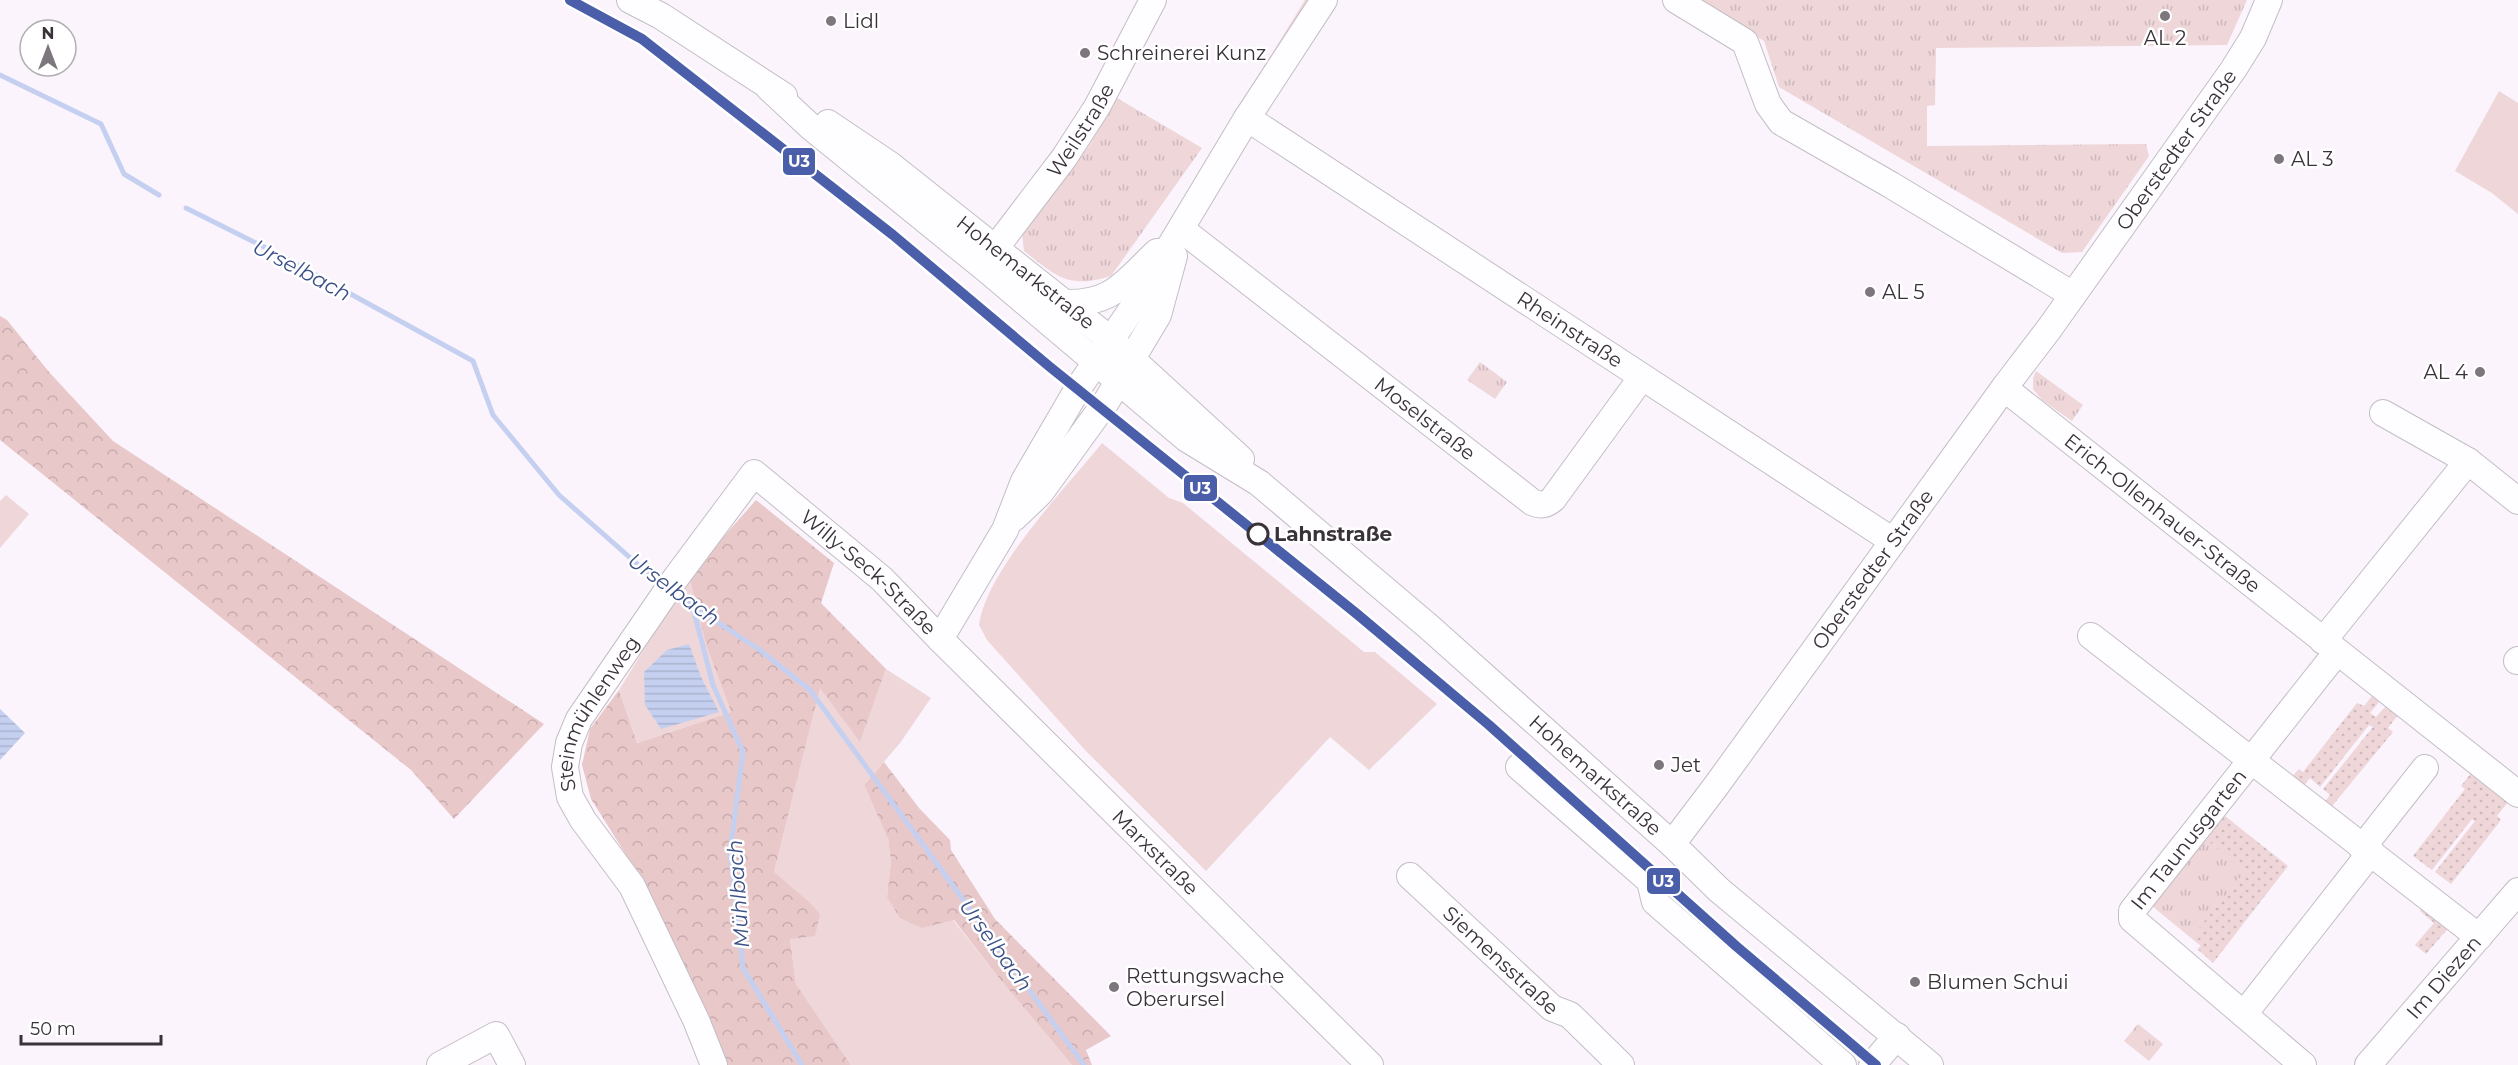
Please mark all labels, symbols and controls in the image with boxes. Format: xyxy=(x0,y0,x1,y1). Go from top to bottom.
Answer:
place label: Lidl xyxy=(843,9,879,33)
marker: AL 2 xyxy=(2158,9,2172,23)
marker: Lidl xyxy=(824,14,838,28)
north arrow xyxy=(18,18,78,78)
text: N xyxy=(42,24,54,43)
place label: AL 2 xyxy=(2144,26,2186,50)
place label: Schreinerei Kunz xyxy=(1097,41,1266,65)
marker: Schreinerei Kunz xyxy=(1078,46,1092,60)
street label: Oberstedter Straße xyxy=(2111,65,2241,235)
street label: Weilstraße xyxy=(1042,79,1119,182)
line badge: U3 xyxy=(782,147,816,176)
place label: AL 3 xyxy=(2291,147,2334,171)
text: U3 xyxy=(788,152,810,171)
marker: AL 3 xyxy=(2272,152,2286,166)
street label: Hohemarkstraße xyxy=(952,210,1100,334)
water label: Urselbach xyxy=(249,234,355,306)
place label: AL 5 xyxy=(1882,280,1925,304)
marker: AL 5 xyxy=(1863,285,1877,299)
street label: Rheinstraße xyxy=(1513,286,1627,373)
place label: AL 4 xyxy=(2423,360,2468,384)
marker: AL 4 xyxy=(2473,365,2487,379)
street label: Moselstraße xyxy=(1370,372,1480,465)
street label: Erich-Ollenhauer-Straße xyxy=(2060,428,2265,598)
line badge: U3 xyxy=(1183,474,1218,502)
text: U3 xyxy=(1189,479,1211,498)
street label: Oberstedter Straße xyxy=(1807,485,1938,654)
street label: Willy-Seck-Straße xyxy=(796,505,941,640)
place label: Lahnstraße xyxy=(1274,522,1392,546)
marker: Lahnstraße xyxy=(1247,523,1269,545)
water label: Urselbach xyxy=(623,547,725,631)
street label: Steinmühlenweg xyxy=(552,631,644,793)
street label: Hohemarkstraße xyxy=(1524,710,1666,841)
place label: Jet xyxy=(1670,753,1701,777)
marker: Jet xyxy=(1652,758,1666,772)
street label: Im Taunusgarten xyxy=(2126,764,2252,915)
street label: Marxstraße xyxy=(1107,804,1203,900)
water label: Mühlbach xyxy=(722,839,754,949)
line badge: U3 xyxy=(1646,867,1681,895)
text: U3 xyxy=(1652,872,1674,891)
water label: Urselbach xyxy=(954,894,1038,996)
street label: Siemensstraße xyxy=(1438,901,1563,1020)
street label: Im Diezen xyxy=(2401,931,2486,1024)
place label: Rettungswache Oberursel xyxy=(1126,964,1284,1011)
place label: Blumen Schui xyxy=(1927,970,2069,994)
marker: Blumen Schui xyxy=(1908,975,1922,989)
marker: Rettungswache Oberursel xyxy=(1107,980,1121,994)
scale bar xyxy=(21,1008,160,1046)
text: 50 m xyxy=(30,1018,76,1040)

